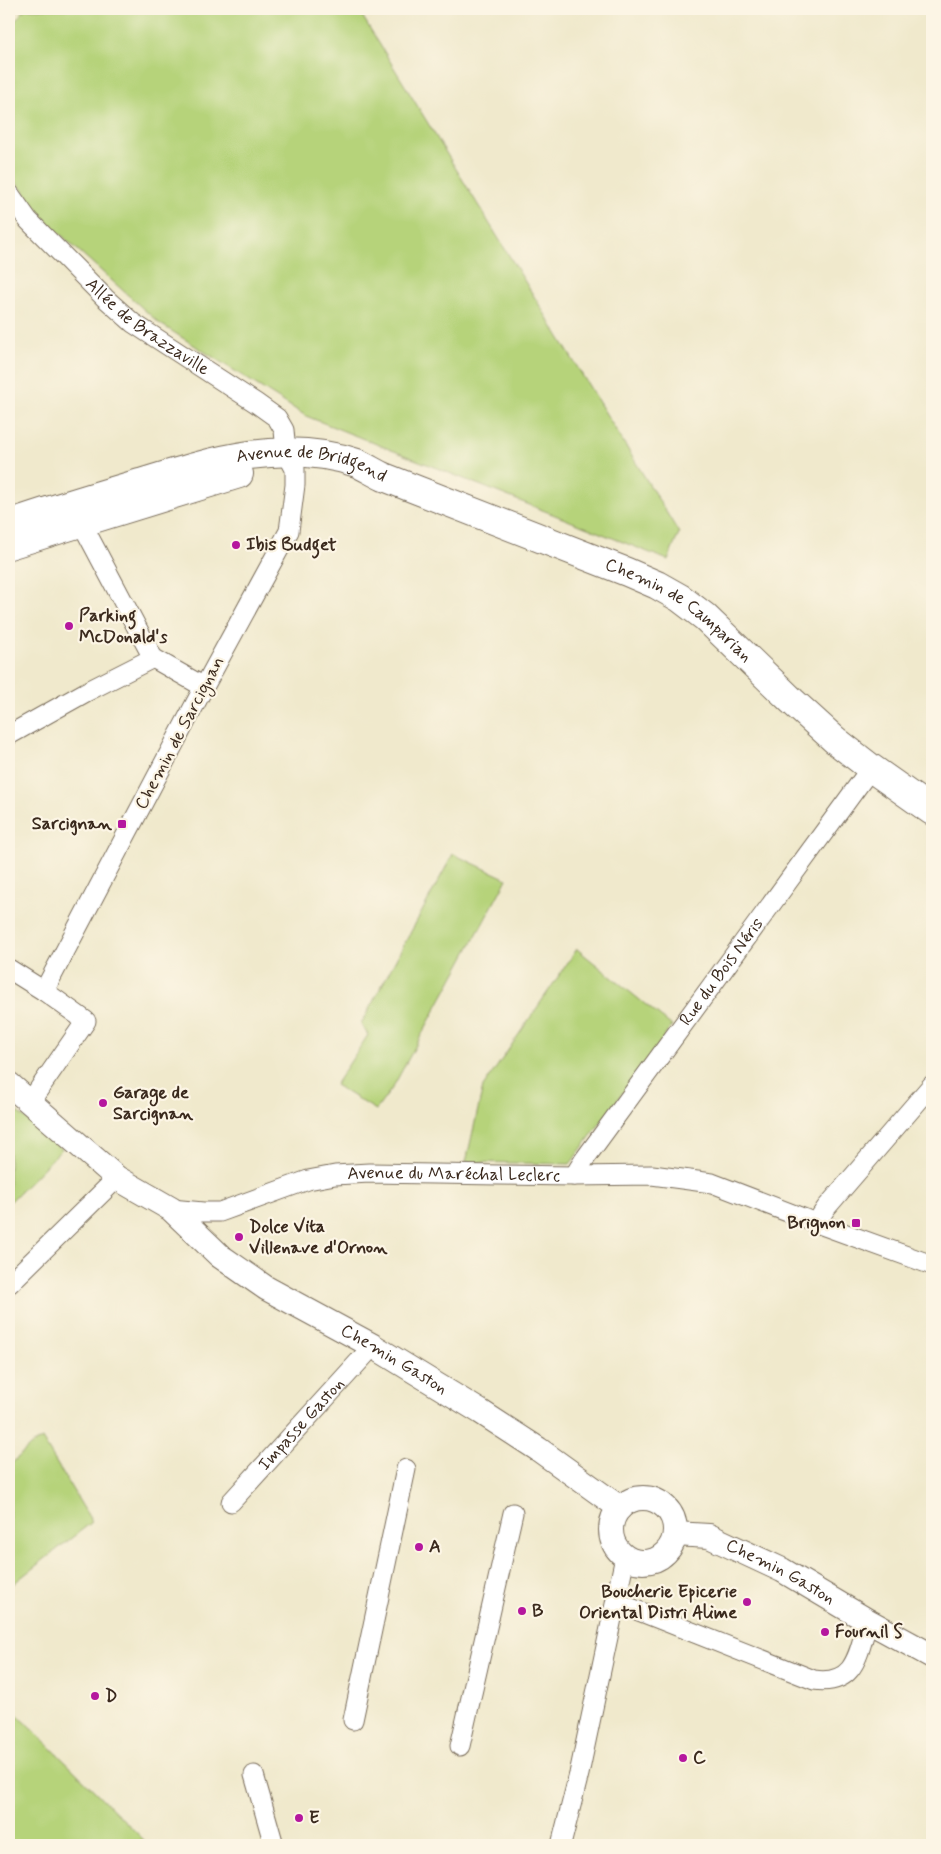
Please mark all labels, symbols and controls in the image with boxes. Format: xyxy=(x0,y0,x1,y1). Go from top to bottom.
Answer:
street label: Allée de Brazzaville xyxy=(80,273,214,382)
street label: Avenue de Bridgend xyxy=(234,440,391,488)
place label: Ibis Budget xyxy=(246,533,337,559)
marker: Ibis Budget xyxy=(230,539,242,551)
street label: Chemin de Camparian xyxy=(602,553,757,668)
place label: Parking McDonald's xyxy=(79,604,167,649)
marker: Parking McDonald's xyxy=(63,620,75,632)
street label: Chemin de Sarcignan xyxy=(129,652,231,814)
place label: Sarcignan xyxy=(32,812,113,836)
marker: Sarcignan xyxy=(116,818,128,830)
street label: Rue du Bois Néris xyxy=(674,913,769,1031)
place label: Garage de Sarcignan xyxy=(113,1081,194,1126)
marker: Garage de Sarcignan xyxy=(97,1097,109,1109)
street label: Avenue du Maréchal Leclerc xyxy=(346,1161,560,1188)
place label: Brignon xyxy=(787,1211,846,1237)
place label: Dolce Vita Villenave d'Ornon xyxy=(249,1215,388,1260)
marker: Brignon xyxy=(850,1217,862,1229)
marker: Dolce Vita Villenave d'Ornon xyxy=(233,1231,245,1243)
street label: Chemin Gaston xyxy=(336,1319,452,1401)
street label: Impasse Gaston xyxy=(253,1373,350,1476)
street label: Chemin Gaston xyxy=(722,1533,839,1611)
place label: A xyxy=(429,1535,441,1559)
marker: A xyxy=(413,1541,425,1553)
place label: Boucherie Epicerie Oriental Distri Alime xyxy=(579,1580,737,1625)
marker: Boucherie Epicerie Oriental Distri Alime xyxy=(741,1596,753,1608)
place label: B xyxy=(532,1599,544,1623)
marker: B xyxy=(516,1605,528,1617)
place label: Fournil S xyxy=(835,1620,904,1644)
marker: Fournil S xyxy=(819,1626,831,1638)
place label: D xyxy=(105,1684,117,1708)
marker: D xyxy=(89,1690,101,1702)
place label: C xyxy=(693,1746,706,1770)
marker: C xyxy=(677,1752,689,1764)
place label: E xyxy=(309,1806,320,1830)
marker: E xyxy=(293,1812,305,1824)

